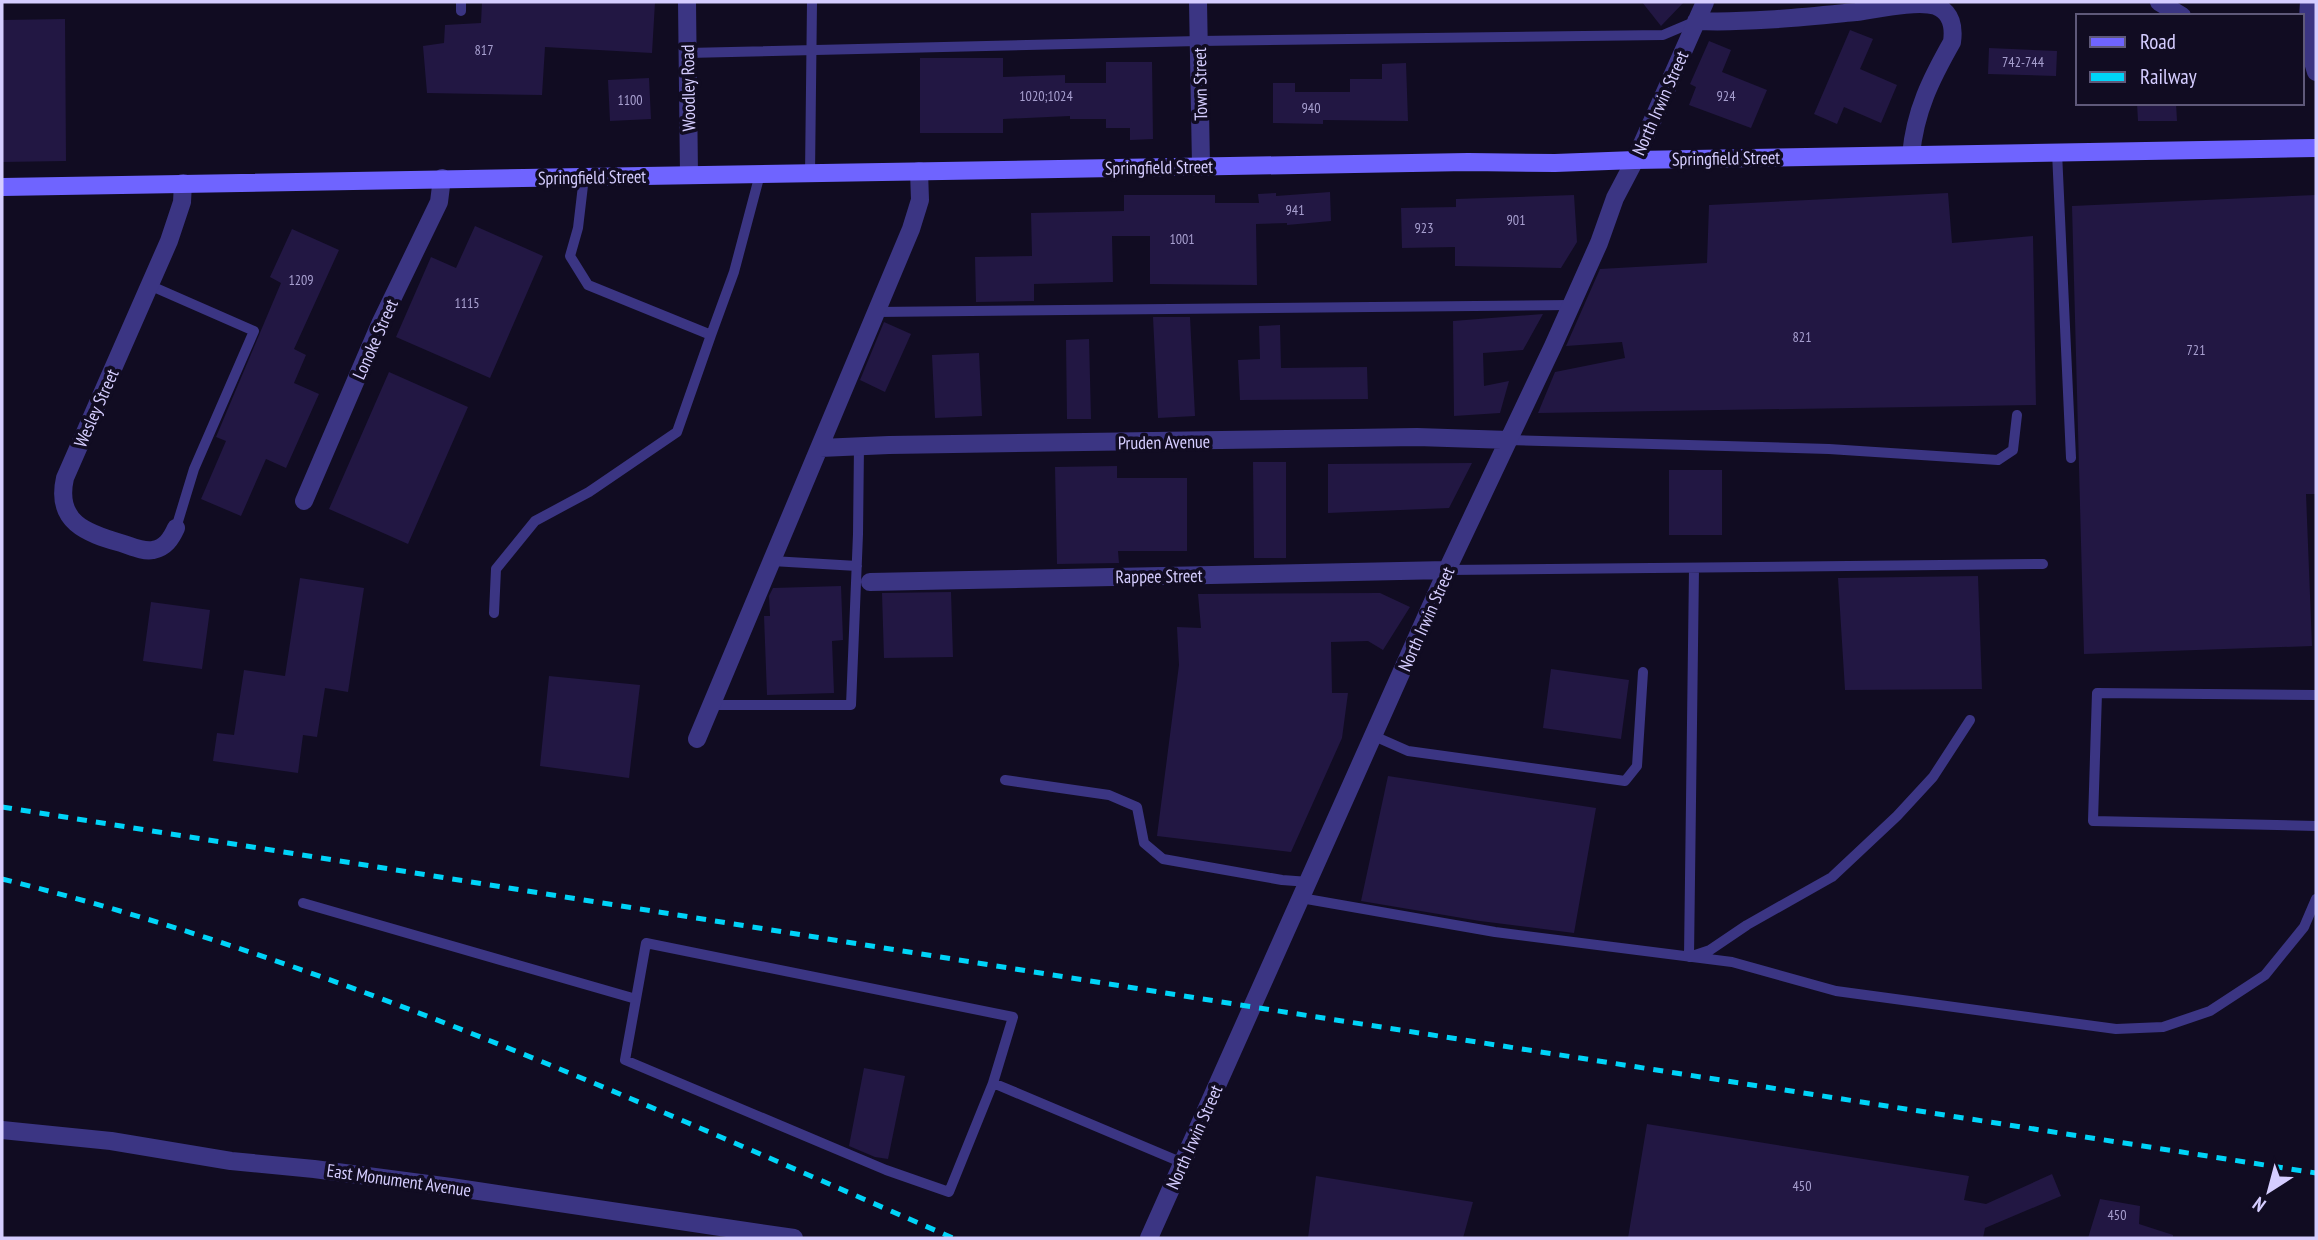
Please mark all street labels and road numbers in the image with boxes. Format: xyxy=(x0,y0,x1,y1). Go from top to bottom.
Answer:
street label: Woodley Road xyxy=(676,44,700,132)
street label: Town Street xyxy=(1188,47,1212,121)
street label: North Irwin Street xyxy=(1627,47,1693,159)
street label: Springfield Street xyxy=(1672,146,1780,170)
street label: Springfield Street xyxy=(1105,155,1213,179)
street label: Springfield Street xyxy=(538,165,646,189)
street label: Lonoke Street xyxy=(347,295,403,383)
street label: Wesley Street xyxy=(68,365,124,451)
street label: Pruden Avenue xyxy=(1118,430,1210,454)
street label: North Irwin Street xyxy=(1393,563,1459,675)
street label: Rappee Street xyxy=(1115,564,1203,588)
street label: North Irwin Street xyxy=(1161,1081,1227,1193)
street label: East Monument Avenue xyxy=(325,1158,473,1202)

